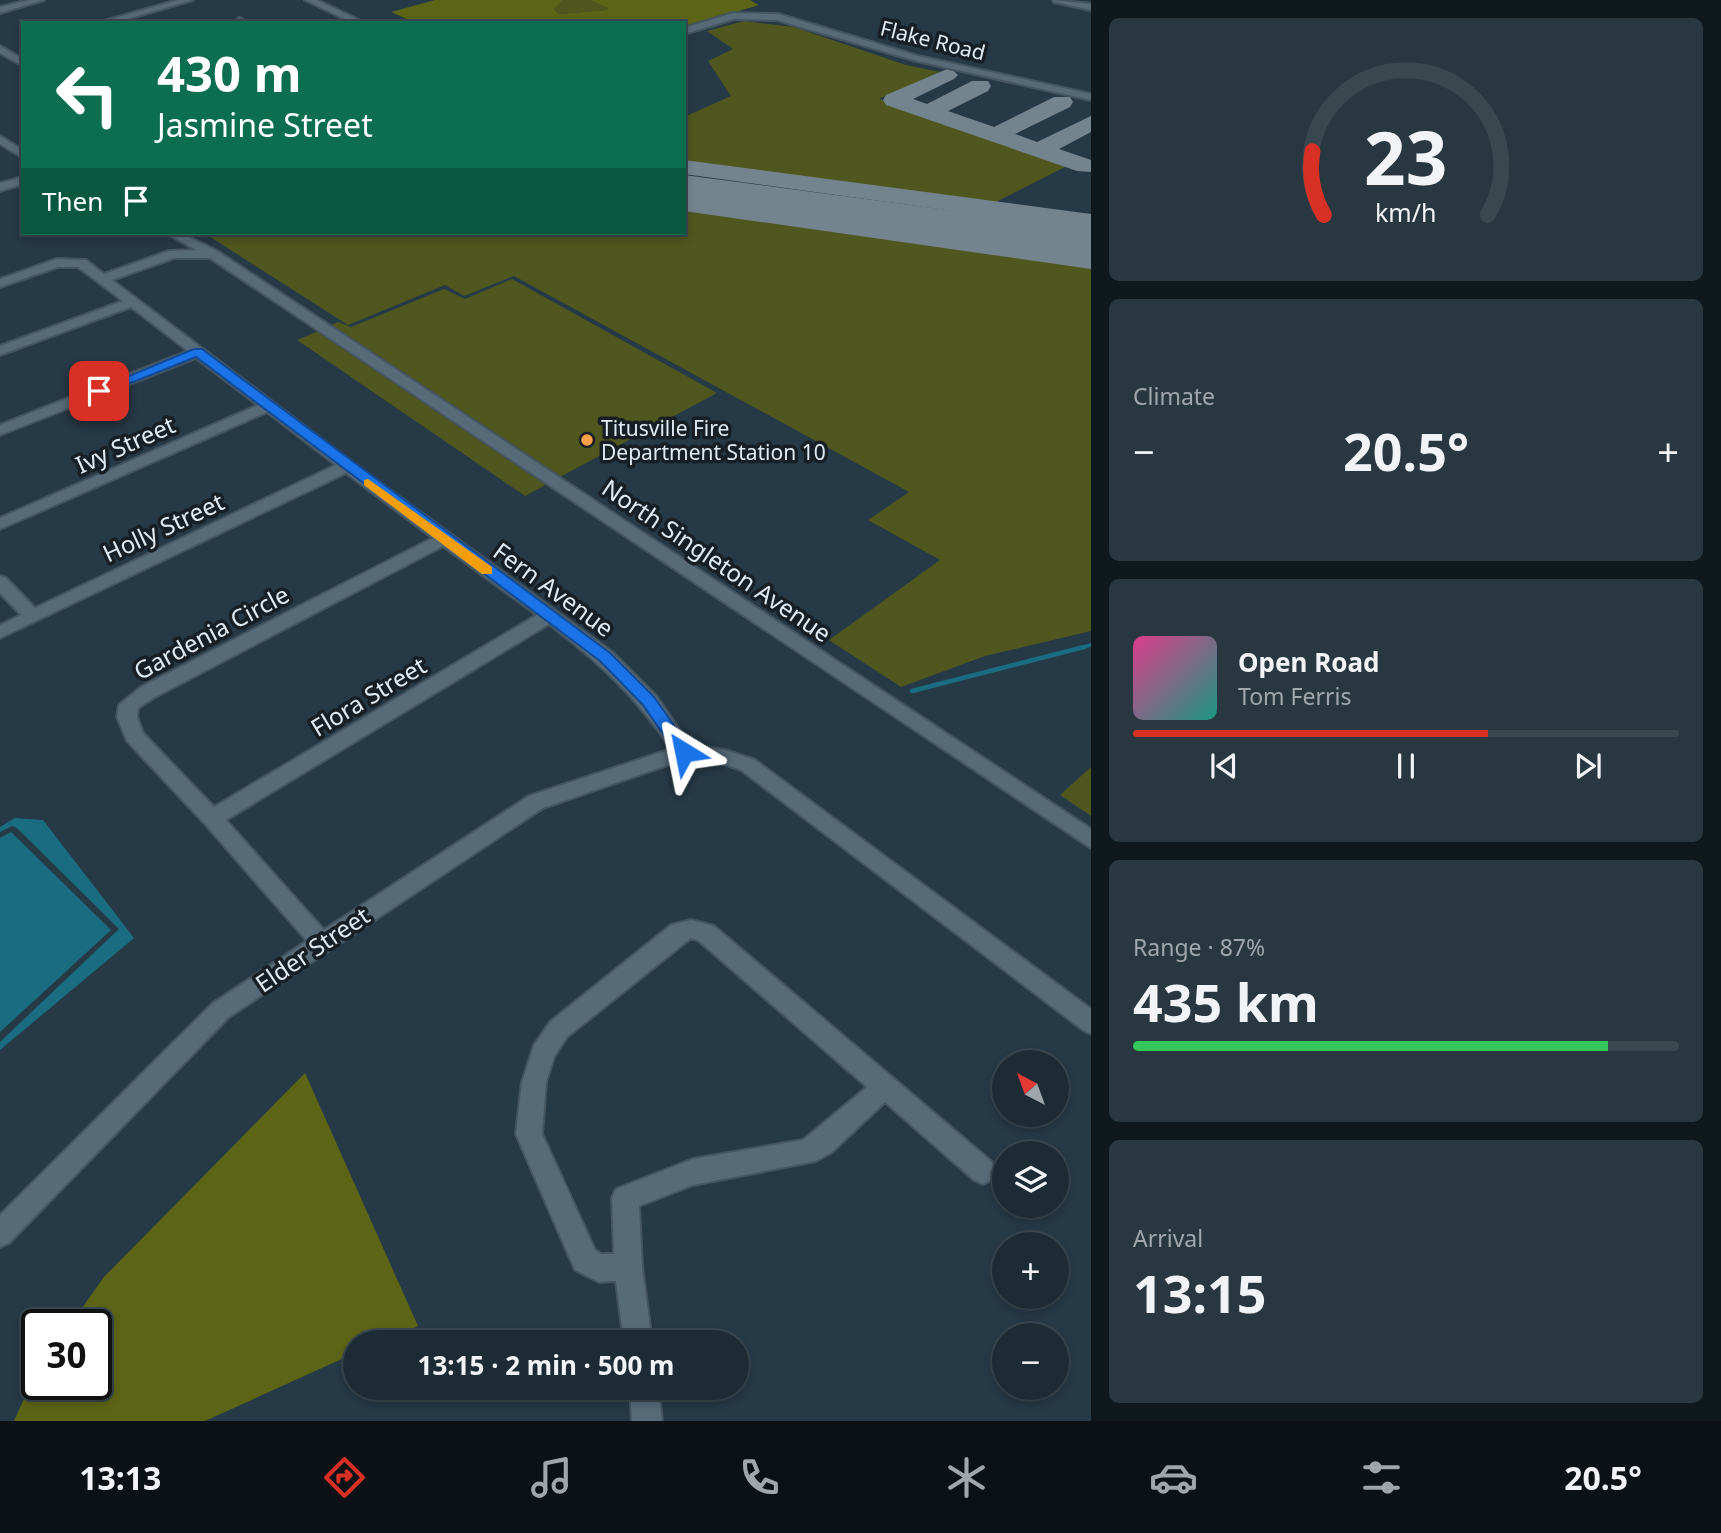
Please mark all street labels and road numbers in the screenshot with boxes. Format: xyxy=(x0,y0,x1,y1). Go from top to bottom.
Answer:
street label: Flake Road xyxy=(878,13,988,67)
street label: Ivy Street xyxy=(70,407,180,481)
street label: North Singleton Avenue xyxy=(596,471,838,649)
street label: Holly Street xyxy=(97,484,229,569)
street label: Fern Avenue xyxy=(487,534,621,644)
street label: Gardenia Circle xyxy=(128,577,294,687)
street label: Flora Street xyxy=(304,648,432,743)
street label: Elder Street xyxy=(248,899,376,999)

